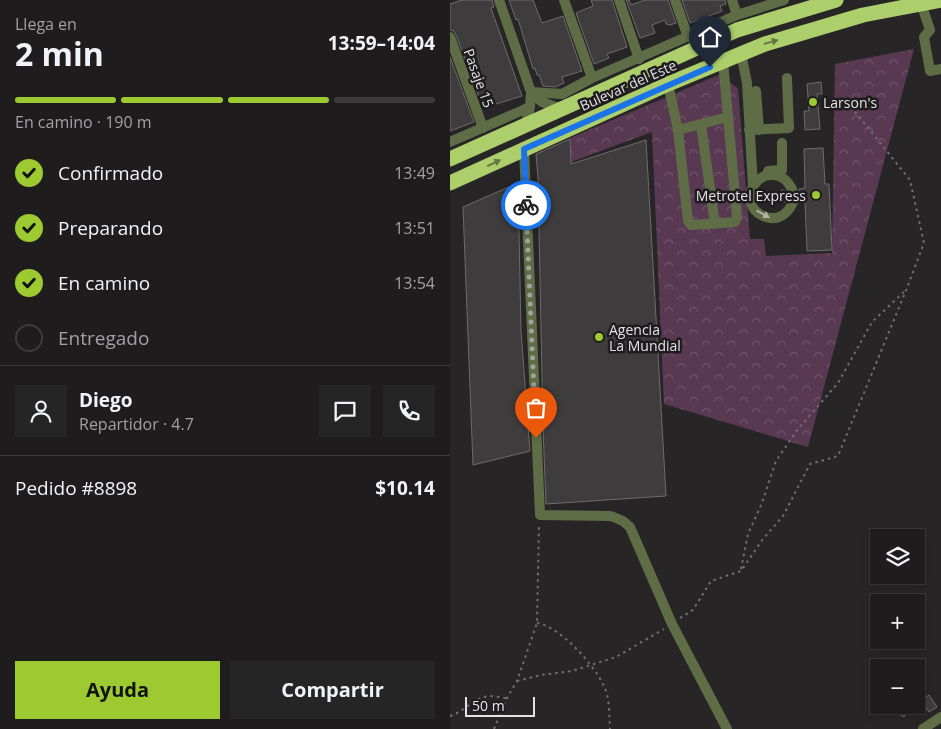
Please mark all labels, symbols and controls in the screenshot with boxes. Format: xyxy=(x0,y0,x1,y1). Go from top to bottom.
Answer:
text: Llega en xyxy=(15,13,77,35)
pin xyxy=(689,16,731,67)
icon: home xyxy=(696,23,724,51)
text: 13:59–14:04 xyxy=(328,30,435,56)
text: 2 min xyxy=(15,32,104,75)
one-way arrow xyxy=(764,37,779,45)
street label: Pasaje 15 xyxy=(460,46,498,110)
street label: Bulevar del Este xyxy=(577,55,680,115)
place label: Larson's xyxy=(823,93,878,112)
marker: Larson's xyxy=(807,96,819,108)
text: En camino · 190 m xyxy=(15,111,152,133)
one-way arrow xyxy=(487,158,501,166)
icon: check xyxy=(15,159,43,187)
text: Confirmado xyxy=(58,160,163,186)
text: 13:49 xyxy=(394,162,435,184)
courier xyxy=(501,180,551,230)
place label: Metrotel Express xyxy=(696,186,806,205)
marker: Metrotel Express xyxy=(810,189,822,201)
icon: bike xyxy=(512,191,540,219)
one-way arrow xyxy=(755,210,770,218)
icon: check xyxy=(15,214,43,242)
text: Preparando xyxy=(58,215,163,241)
text: 13:51 xyxy=(394,217,435,239)
icon: check xyxy=(15,269,43,297)
text: En camino xyxy=(58,270,150,296)
text: 13:54 xyxy=(394,272,435,294)
place label: Agencia La Mundial xyxy=(609,320,681,355)
text: Entregado xyxy=(58,325,149,351)
marker: Agencia La Mundial xyxy=(593,331,605,343)
button: person xyxy=(15,385,67,437)
button: chat xyxy=(319,385,371,437)
button: phone xyxy=(383,385,435,437)
text: Diego xyxy=(79,387,133,413)
pin xyxy=(515,387,557,438)
icon: bag xyxy=(522,394,550,422)
text: Repartidor · 4.7 xyxy=(79,413,194,435)
text: Pedido #8898 xyxy=(15,475,137,501)
text: $10.14 xyxy=(375,475,435,501)
map controls xyxy=(870,529,925,714)
button: layers xyxy=(870,529,925,584)
button: + xyxy=(870,594,925,649)
button: − xyxy=(870,659,925,714)
button: Ayuda xyxy=(15,661,220,719)
button: Compartir xyxy=(230,661,435,719)
scale bar xyxy=(465,694,535,717)
text: 50 m xyxy=(472,696,505,715)

